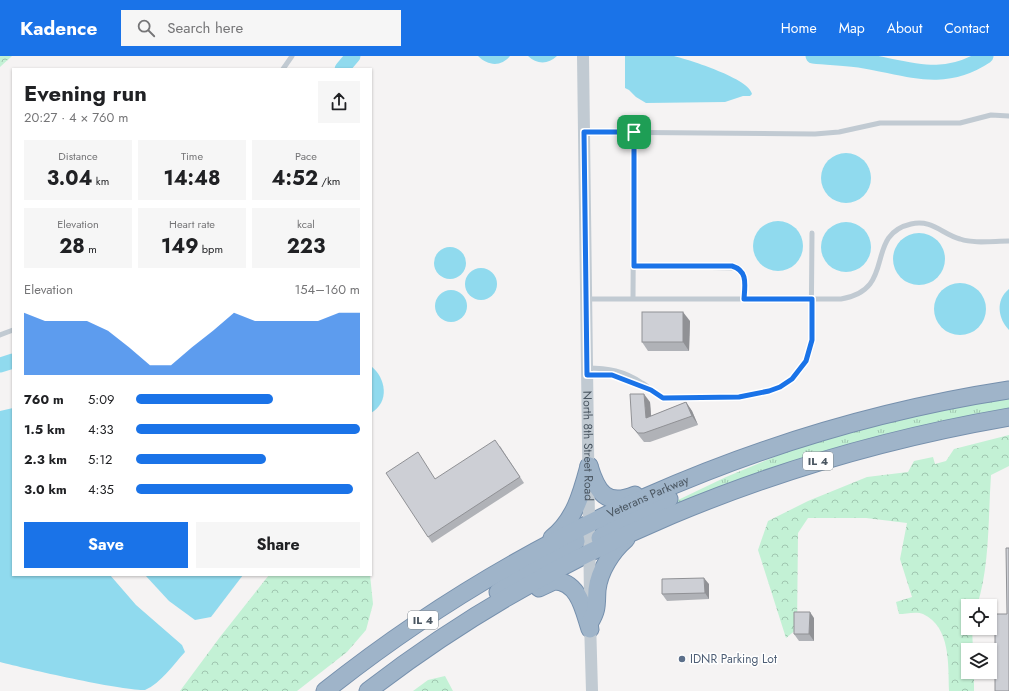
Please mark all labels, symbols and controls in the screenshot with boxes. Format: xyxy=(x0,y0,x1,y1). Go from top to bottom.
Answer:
search box xyxy=(121,10,401,46)
text: Kadence xyxy=(20,15,97,42)
icon: search xyxy=(135,17,157,39)
text: Search here xyxy=(167,17,243,39)
text: Home xyxy=(781,18,817,38)
text: Map xyxy=(839,18,865,38)
text: About xyxy=(887,18,922,38)
text: Contact xyxy=(944,18,989,38)
text: Evening run xyxy=(24,77,147,109)
button: share xyxy=(318,81,360,123)
text: 20:27 · 4 × 760 m xyxy=(24,108,128,127)
pin xyxy=(617,115,651,149)
icon: arrive xyxy=(623,121,645,143)
text: Distance xyxy=(58,148,98,164)
text: Time xyxy=(181,148,203,164)
text: Pace xyxy=(295,148,317,164)
text: 3.04 xyxy=(47,164,93,193)
text: 14:48 xyxy=(163,164,221,193)
text: 4:52 xyxy=(272,164,318,193)
text: km xyxy=(93,173,109,189)
text: /km xyxy=(318,173,340,189)
text: Elevation xyxy=(57,216,99,232)
text: Heart rate xyxy=(169,216,215,232)
text: kcal xyxy=(297,216,315,232)
text: 28 xyxy=(59,232,85,261)
text: 149 xyxy=(161,232,199,261)
text: 223 xyxy=(287,232,325,261)
text: m xyxy=(85,241,97,257)
text: bpm xyxy=(199,241,223,257)
text: Elevation xyxy=(24,280,73,299)
text: 154–160 m xyxy=(294,280,360,299)
text: 760 m xyxy=(24,390,64,409)
text: 5:09 xyxy=(88,390,115,409)
street label: North 8th Street Road xyxy=(578,391,598,501)
text: 1.5 km xyxy=(24,420,65,439)
text: 4:33 xyxy=(88,420,114,439)
text: 2.3 km xyxy=(24,450,67,469)
text: 5:12 xyxy=(88,450,112,469)
road number: IL 4 xyxy=(803,452,833,470)
street label: Veterans Parkway xyxy=(604,470,692,523)
text: 3.0 km xyxy=(24,480,67,499)
text: 4:35 xyxy=(88,480,114,499)
button: Save xyxy=(24,522,188,568)
button: Share xyxy=(196,522,360,568)
map controls xyxy=(961,599,997,679)
button: locate xyxy=(961,599,997,635)
road number: IL 4 xyxy=(408,611,438,629)
button: layers xyxy=(961,643,997,679)
place label: IDNR Parking Lot xyxy=(690,650,777,668)
marker: IDNR Parking Lot xyxy=(677,654,687,664)

